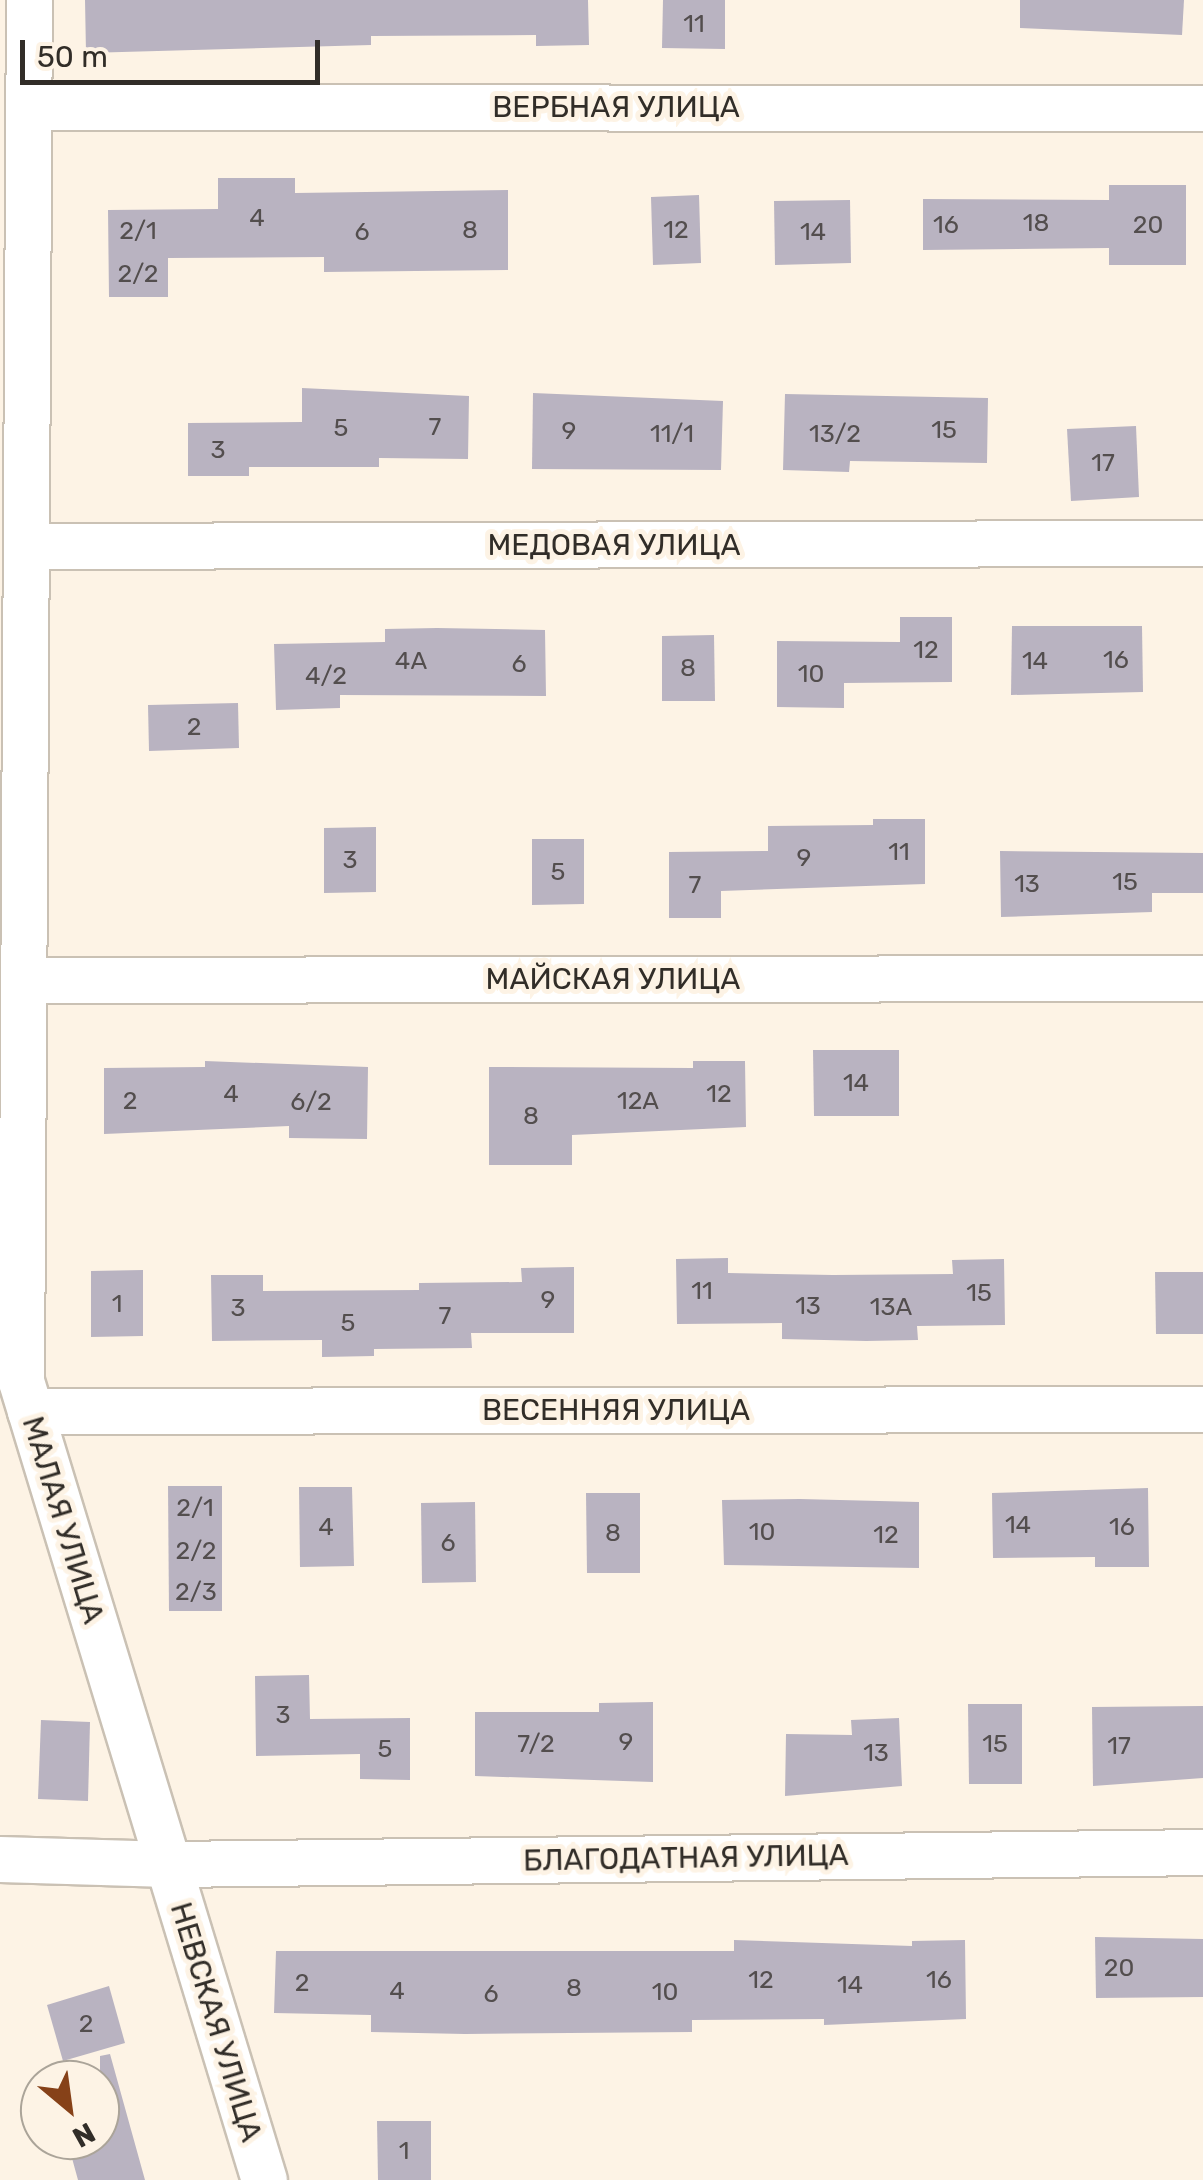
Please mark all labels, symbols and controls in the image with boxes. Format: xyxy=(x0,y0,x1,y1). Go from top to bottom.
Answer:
house number: 11 xyxy=(683,9,705,39)
scale bar xyxy=(25,20,325,82)
text: 50 m xyxy=(37,39,108,75)
street label: ВЕРБНАЯ УЛИЦА xyxy=(492,89,740,125)
house number: 4 xyxy=(249,203,265,233)
house number: 18 xyxy=(1023,208,1049,238)
house number: 16 xyxy=(933,210,959,240)
house number: 20 xyxy=(1133,210,1163,240)
house number: 8 xyxy=(462,215,478,245)
house number: 12 xyxy=(663,215,689,245)
house number: 2/1 xyxy=(119,216,157,246)
house number: 6 xyxy=(354,217,370,247)
house number: 14 xyxy=(800,217,826,247)
house number: 2/2 xyxy=(117,259,159,289)
house number: 7 xyxy=(429,412,441,442)
house number: 5 xyxy=(334,413,348,443)
house number: 15 xyxy=(931,415,957,445)
house number: 9 xyxy=(562,416,576,446)
house number: 11/1 xyxy=(650,419,694,449)
house number: 13/2 xyxy=(809,419,861,449)
house number: 3 xyxy=(210,435,226,465)
house number: 17 xyxy=(1091,448,1115,478)
street label: МЕДОВАЯ УЛИЦА xyxy=(487,527,741,563)
house number: 12 xyxy=(913,635,939,665)
house number: 16 xyxy=(1103,645,1129,675)
house number: 4А xyxy=(395,646,427,676)
house number: 14 xyxy=(1022,646,1048,676)
house number: 6 xyxy=(511,649,527,679)
house number: 8 xyxy=(680,653,696,683)
house number: 10 xyxy=(798,659,824,689)
house number: 4/2 xyxy=(305,661,347,691)
house number: 2 xyxy=(187,712,201,742)
house number: 11 xyxy=(888,837,910,867)
house number: 9 xyxy=(797,843,811,873)
house number: 3 xyxy=(342,845,358,875)
house number: 5 xyxy=(551,857,565,887)
house number: 15 xyxy=(1112,867,1138,897)
house number: 13 xyxy=(1014,869,1040,899)
house number: 7 xyxy=(689,870,701,900)
street label: МАЙСКАЯ УЛИЦА xyxy=(486,961,740,997)
house number: 14 xyxy=(843,1068,869,1098)
house number: 4 xyxy=(223,1079,239,1109)
house number: 12 xyxy=(706,1079,732,1109)
house number: 2 xyxy=(123,1086,137,1116)
house number: 12А xyxy=(617,1086,659,1116)
house number: 6/2 xyxy=(290,1087,332,1117)
house number: 8 xyxy=(523,1101,539,1131)
house number: 11 xyxy=(691,1276,713,1306)
house number: 15 xyxy=(966,1278,992,1308)
house number: 9 xyxy=(541,1285,555,1315)
house number: 1 xyxy=(112,1289,122,1319)
house number: 13 xyxy=(795,1291,821,1321)
house number: 13А xyxy=(870,1292,912,1322)
house number: 3 xyxy=(230,1293,246,1323)
house number: 7 xyxy=(439,1301,451,1331)
house number: 5 xyxy=(341,1308,355,1338)
street label: ВЕСЕННЯЯ УЛИЦА xyxy=(482,1392,750,1428)
street label: МАЛАЯ УЛИЦА xyxy=(14,1412,112,1628)
house number: 2/1 xyxy=(176,1493,214,1523)
house number: 14 xyxy=(1005,1510,1031,1540)
house number: 4 xyxy=(318,1512,334,1542)
house number: 16 xyxy=(1109,1512,1135,1542)
house number: 10 xyxy=(749,1517,775,1547)
house number: 8 xyxy=(605,1518,621,1548)
house number: 12 xyxy=(873,1520,899,1550)
house number: 6 xyxy=(440,1528,456,1558)
house number: 2/2 xyxy=(175,1536,217,1566)
house number: 2/3 xyxy=(175,1577,217,1607)
house number: 3 xyxy=(275,1700,291,1730)
house number: 9 xyxy=(619,1727,633,1757)
house number: 7/2 xyxy=(517,1729,555,1759)
house number: 15 xyxy=(982,1729,1008,1759)
house number: 17 xyxy=(1107,1731,1131,1761)
house number: 5 xyxy=(378,1734,392,1764)
house number: 13 xyxy=(863,1738,889,1768)
street label: БЛАГОДАТНАЯ УЛИЦА xyxy=(523,1837,849,1879)
street label: НЕВСКАЯ УЛИЦА xyxy=(162,1898,270,2146)
house number: 20 xyxy=(1104,1953,1134,1983)
house number: 12 xyxy=(748,1965,774,1995)
house number: 16 xyxy=(926,1965,952,1995)
house number: 2 xyxy=(295,1968,309,1998)
house number: 14 xyxy=(837,1970,863,2000)
house number: 8 xyxy=(566,1973,582,2003)
house number: 4 xyxy=(389,1976,405,2006)
house number: 10 xyxy=(652,1977,678,2007)
house number: 6 xyxy=(483,1979,499,2009)
house number: 2 xyxy=(79,2009,93,2039)
north arrow xyxy=(20,2060,120,2160)
text: N xyxy=(67,2116,101,2154)
house number: 1 xyxy=(399,2136,409,2166)

